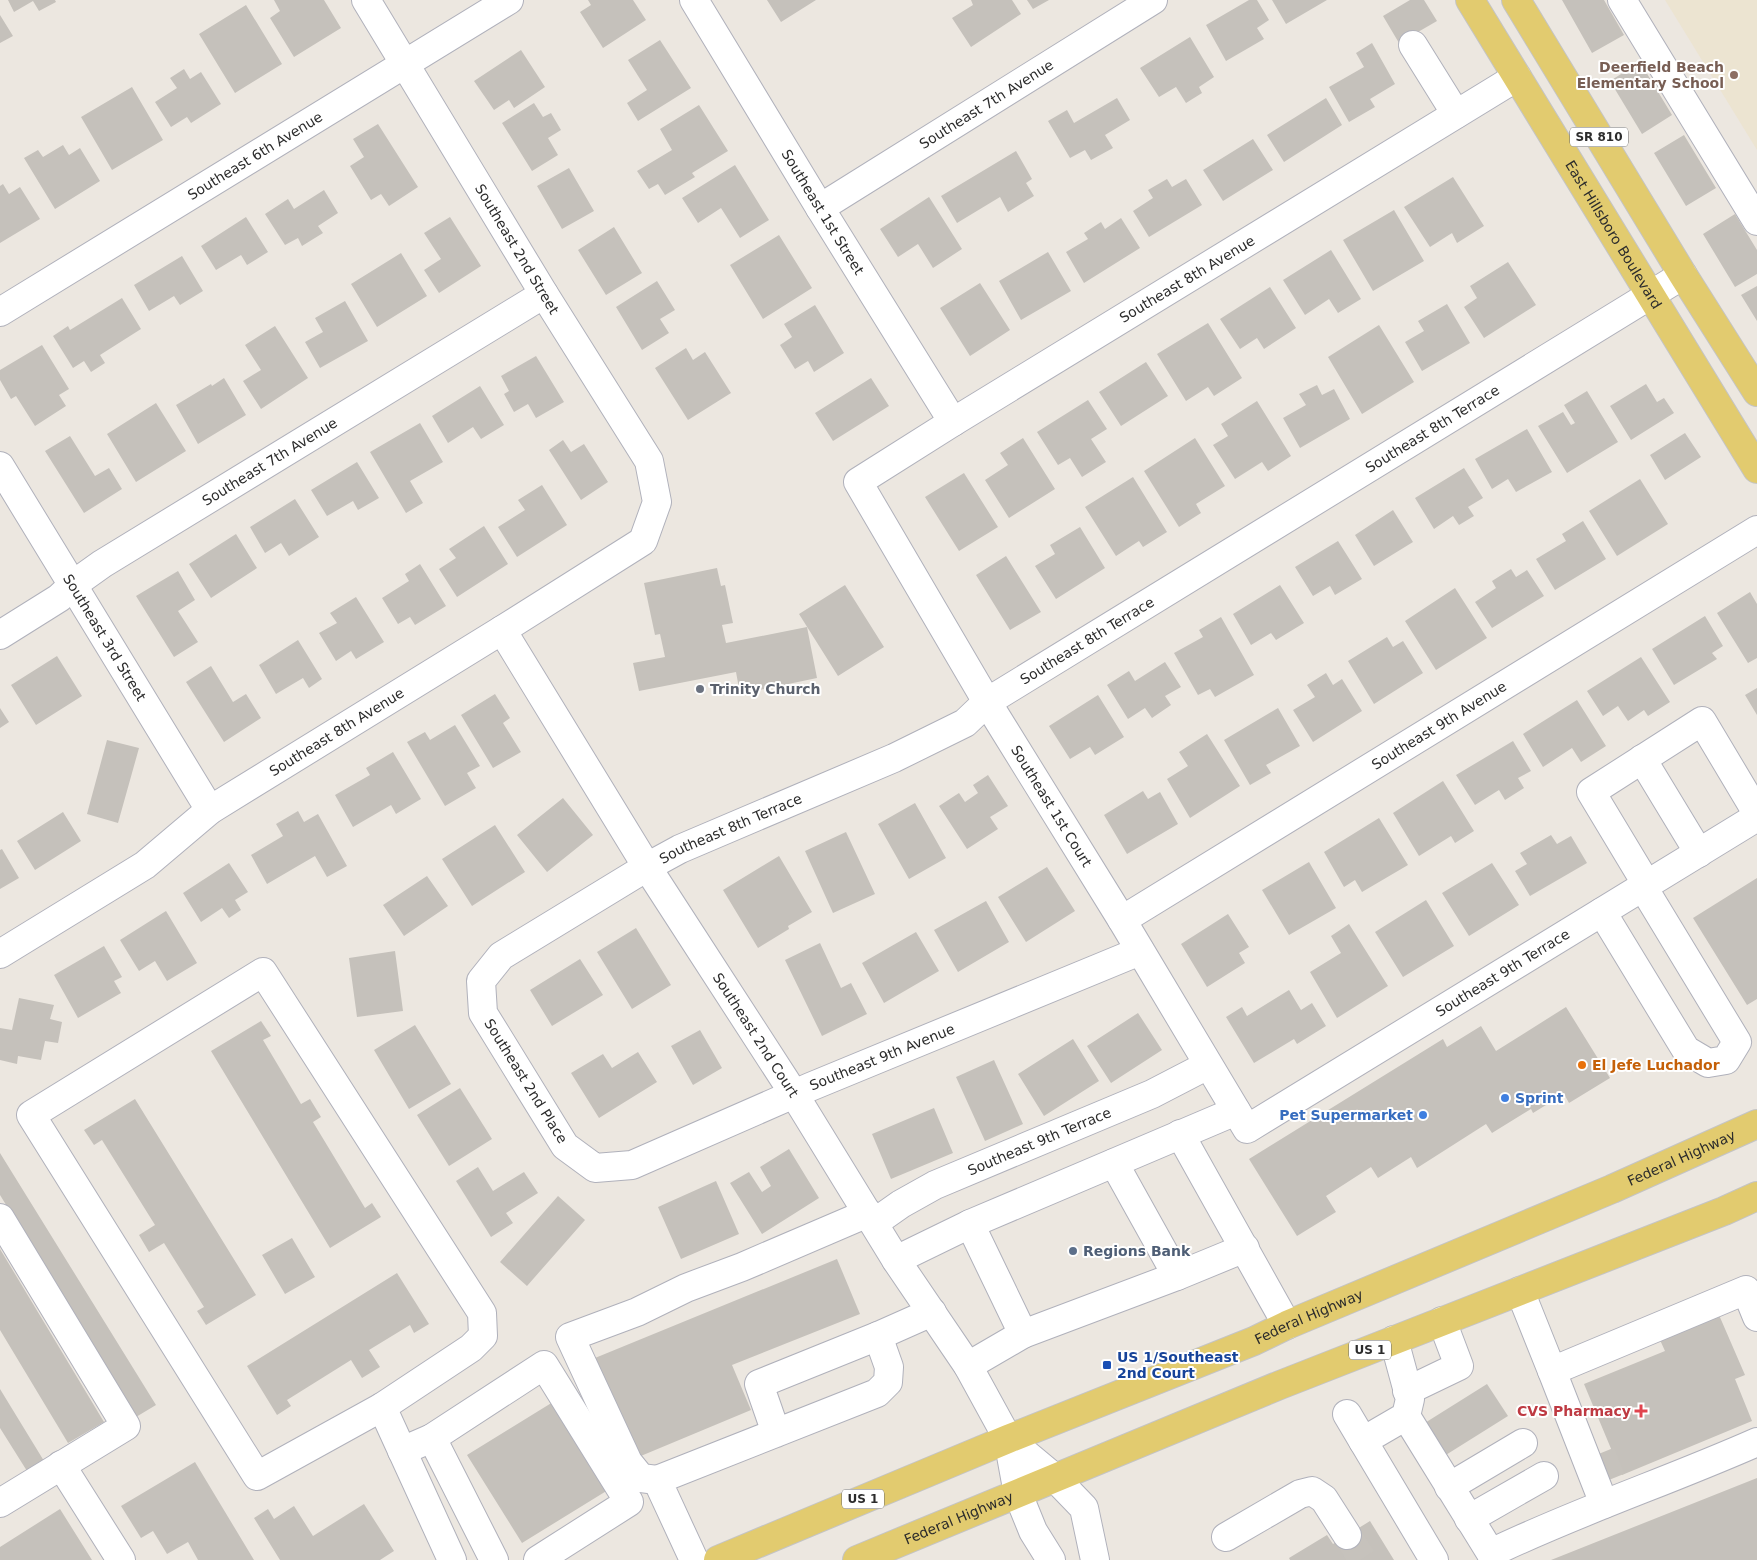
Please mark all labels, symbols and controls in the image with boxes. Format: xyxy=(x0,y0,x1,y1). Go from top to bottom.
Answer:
street label: Southeast 7th Avenue xyxy=(916,56,1056,152)
place label: Deerfield Beach Elementary School xyxy=(1577,59,1724,91)
marker: Deerfield Beach Elementary School xyxy=(1728,69,1740,81)
street label: Southeast 6th Avenue xyxy=(185,108,325,203)
road number: SR 810 xyxy=(1570,128,1628,146)
street label: Southeast 1st Street xyxy=(778,146,868,278)
street label: East Hillsboro Boulevard xyxy=(1562,157,1665,312)
street label: Southeast 2nd Street xyxy=(472,181,562,317)
street label: Southeast 8th Avenue xyxy=(1117,232,1257,326)
street label: Southeast 8th Terrace xyxy=(1362,382,1502,476)
street label: Southeast 7th Avenue xyxy=(199,414,340,509)
street label: Southeast 3rd Street xyxy=(60,571,150,704)
street label: Southeast 8th Terrace xyxy=(1017,594,1157,688)
street label: Southeast 9th Avenue xyxy=(1369,678,1509,773)
place label: Trinity Church xyxy=(710,681,821,697)
marker: Trinity Church xyxy=(694,683,706,695)
street label: Southeast 8th Avenue xyxy=(266,684,407,779)
street label: Southeast 1st Court xyxy=(1008,742,1095,870)
street label: Southeast 8th Terrace xyxy=(656,790,804,867)
street label: Southeast 9th Terrace xyxy=(1433,926,1572,1020)
street label: Southeast 2nd Court xyxy=(710,970,802,1101)
street label: Southeast 2nd Place xyxy=(481,1016,571,1146)
street label: Southeast 9th Avenue xyxy=(807,1021,957,1093)
place label: El Jefe Luchador xyxy=(1592,1057,1720,1073)
marker: El Jefe Luchador xyxy=(1576,1059,1588,1071)
place label: Sprint xyxy=(1515,1090,1564,1106)
marker: Sprint xyxy=(1499,1092,1511,1104)
street label: Southeast 9th Terrace xyxy=(965,1104,1113,1178)
place label: Pet Supermarket xyxy=(1279,1107,1413,1123)
marker: Pet Supermarket xyxy=(1417,1109,1429,1121)
street label: Federal Highway xyxy=(1625,1127,1738,1189)
place label: Regions Bank xyxy=(1083,1243,1191,1259)
marker: Regions Bank xyxy=(1067,1245,1079,1257)
street label: Federal Highway xyxy=(1252,1286,1365,1347)
road number: US 1 xyxy=(1349,1340,1391,1360)
place label: US 1/Southeast 2nd Court xyxy=(1117,1349,1239,1381)
marker: US 1/Southeast 2nd Court xyxy=(1101,1359,1113,1371)
place label: CVS Pharmacy xyxy=(1517,1403,1631,1419)
marker: CVS Pharmacy xyxy=(1635,1405,1647,1417)
street label: Federal Highway xyxy=(902,1488,1016,1548)
road number: US 1 xyxy=(842,1490,884,1508)

